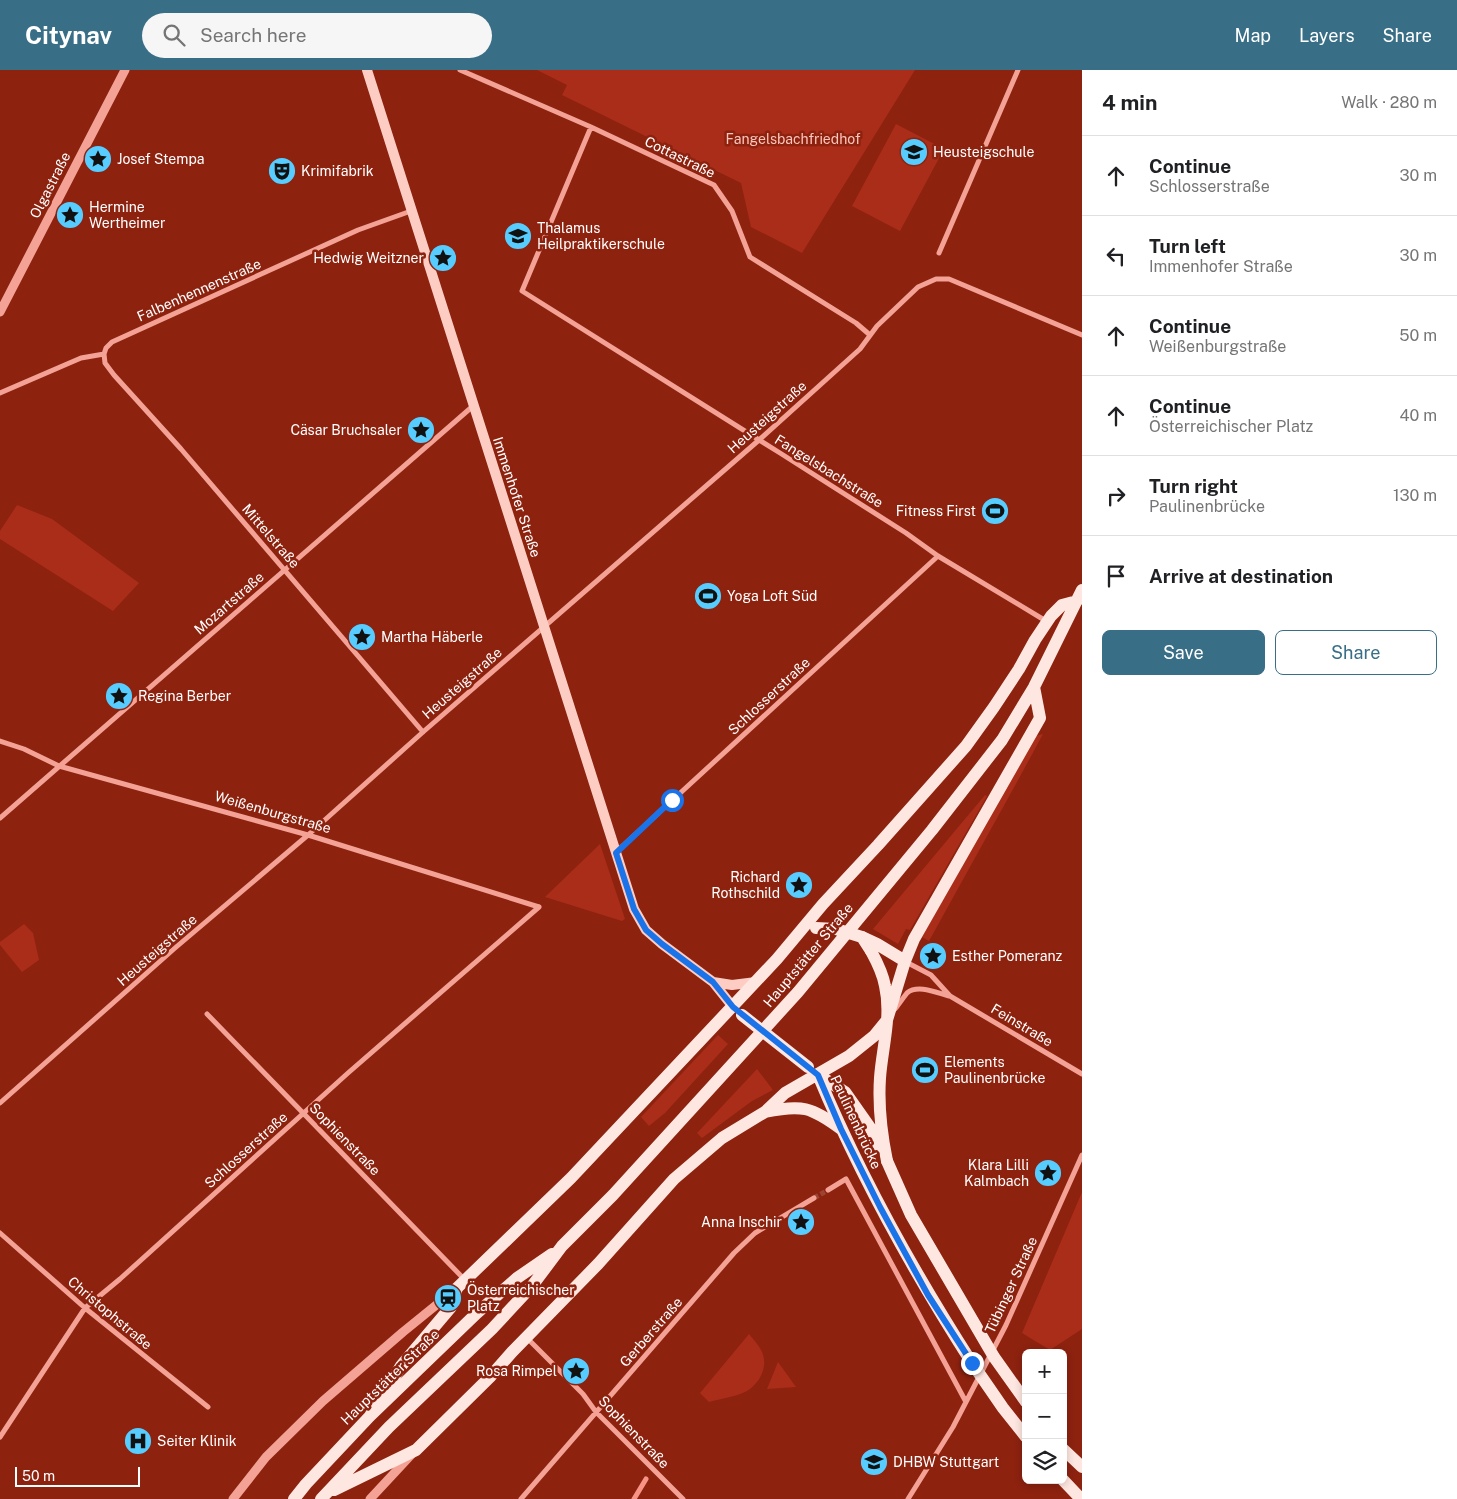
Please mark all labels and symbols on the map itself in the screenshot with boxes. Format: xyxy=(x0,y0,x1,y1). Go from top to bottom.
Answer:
park label: Fangelsbachfriedhof xyxy=(726,131,861,147)
street label: Cottastraße xyxy=(642,133,718,181)
school or university icon: Heusteigschule xyxy=(899,137,929,167)
place icon: Josef Stempa xyxy=(83,144,113,174)
place label: Heusteigschule xyxy=(933,144,1034,160)
street label: Olgastraße xyxy=(26,149,74,221)
place label: Josef Stempa xyxy=(117,151,204,167)
theatre icon: Krimifabrik xyxy=(267,156,297,186)
place label: Krimifabrik xyxy=(301,163,374,179)
place label: Hermine Wertheimer xyxy=(89,199,165,231)
place icon: Hermine Wertheimer xyxy=(55,200,85,230)
place label: Thalamus Heilpraktikerschule xyxy=(537,220,665,252)
school or university icon: Thalamus Heilpraktikerschule xyxy=(503,221,533,251)
place icon: Hedwig Weitzner xyxy=(428,243,458,273)
place label: Hedwig Weitzner xyxy=(313,250,424,266)
street label: Falbenhennenstraße xyxy=(135,255,264,325)
street label: Heusteigstraße xyxy=(724,377,810,456)
place icon: Cäsar Bruchsaler xyxy=(406,415,436,445)
place label: Cäsar Bruchsaler xyxy=(290,422,402,438)
street label: Fangelsbachstraße xyxy=(772,431,886,511)
street label: Immenhofer Straße xyxy=(490,435,544,559)
sports icon: Fitness First xyxy=(980,496,1010,526)
street label: Mittelstraße xyxy=(239,501,303,571)
place label: Fitness First xyxy=(896,503,976,519)
street label: Mozartstraße xyxy=(191,568,267,638)
sports icon: Yoga Loft Süd xyxy=(693,581,723,611)
place label: Yoga Loft Süd xyxy=(727,588,817,604)
place icon: Martha Häberle xyxy=(347,622,377,652)
place label: Martha Häberle xyxy=(381,629,483,645)
street label: Heusteigstraße xyxy=(419,644,505,722)
street label: Schlosserstraße xyxy=(725,654,813,738)
place icon: Regina Berber xyxy=(104,681,134,711)
place label: Regina Berber xyxy=(138,688,231,704)
street label: Weißenburgstraße xyxy=(213,788,333,836)
route start xyxy=(661,789,684,812)
place label: Richard Rothschild xyxy=(711,869,780,901)
place icon: Richard Rothschild xyxy=(784,870,814,900)
street label: Hauptstätter Straße xyxy=(760,900,856,1010)
street label: Heusteigstraße xyxy=(114,911,200,989)
place icon: Esther Pomeranz xyxy=(918,941,948,971)
place label: Esther Pomeranz xyxy=(952,948,1063,964)
street label: Feinstraße xyxy=(988,1000,1056,1050)
place label: Elements Paulinenbrücke xyxy=(944,1054,1046,1086)
sports icon: Elements Paulinenbrücke xyxy=(910,1055,940,1085)
street label: Paulinenbrücke xyxy=(827,1073,885,1171)
street label: Sophienstraße xyxy=(306,1099,384,1179)
street label: Schlosserstraße xyxy=(201,1109,291,1191)
place label: Klara Lilli Kalmbach xyxy=(964,1157,1029,1189)
place icon: Klara Lilli Kalmbach xyxy=(1033,1158,1063,1188)
place icon: Anna Inschir xyxy=(786,1207,816,1237)
place label: Anna Inschir xyxy=(701,1214,782,1230)
street label: Tübinger Straße xyxy=(982,1234,1040,1336)
street label: Christophstraße xyxy=(65,1273,155,1353)
place label: Österreichischer Platz xyxy=(467,1280,575,1314)
station icon: Österreichischer Platz xyxy=(433,1283,463,1313)
street label: Gerberstraße xyxy=(616,1294,686,1370)
street label: Hauptstätter Straße xyxy=(338,1326,442,1428)
route end xyxy=(961,1352,984,1375)
place icon: Rosa Rimpel xyxy=(561,1356,591,1386)
place label: Rosa Rimpel xyxy=(476,1363,557,1379)
street label: Sophienstraße xyxy=(595,1392,673,1472)
hospital icon: Seiter Klinik xyxy=(123,1426,153,1456)
place label: Seiter Klinik xyxy=(157,1433,237,1449)
school or university icon: DHBW Stuttgart xyxy=(859,1447,889,1477)
place label: DHBW Stuttgart xyxy=(893,1454,999,1470)
scale bar xyxy=(15,1464,140,1487)

